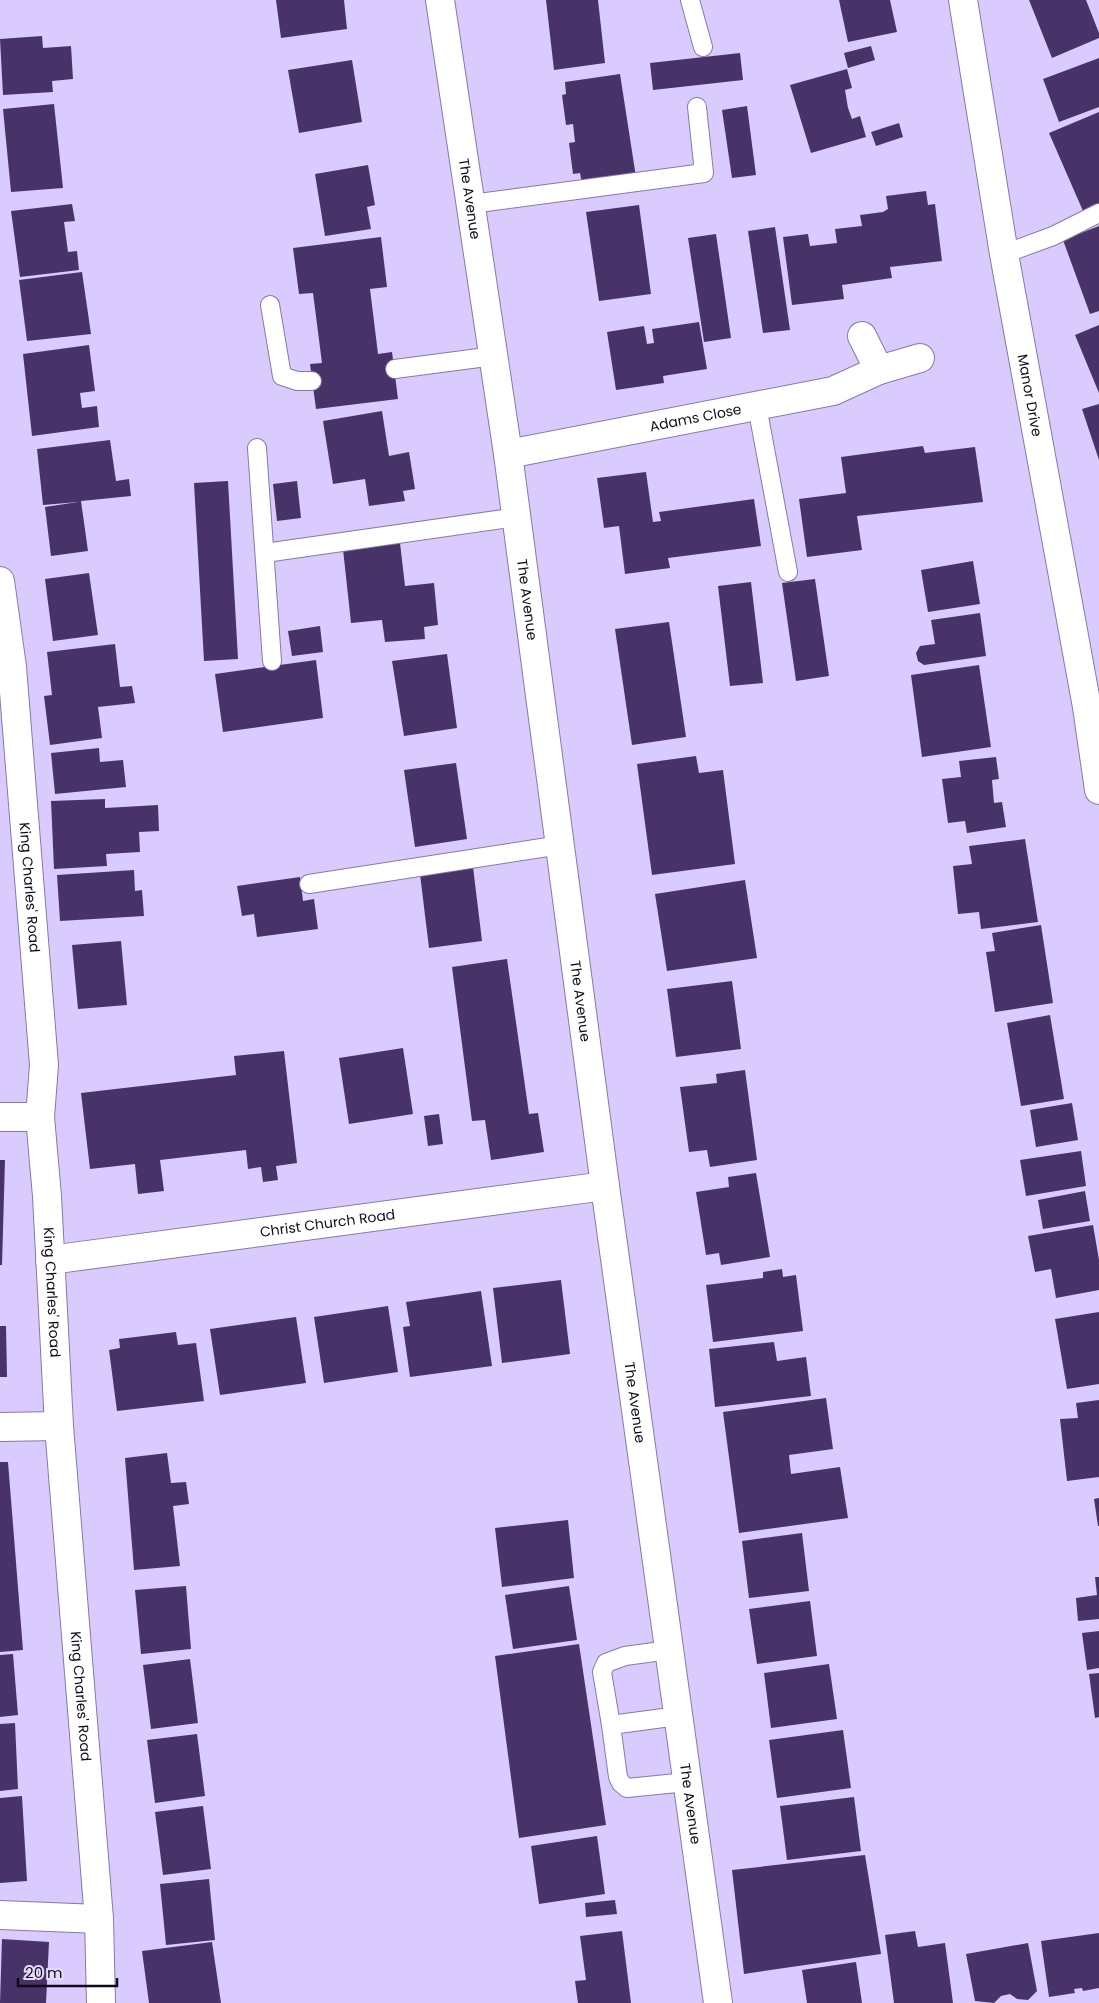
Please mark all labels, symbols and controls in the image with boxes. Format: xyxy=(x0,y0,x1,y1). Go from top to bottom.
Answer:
street label: The Avenue xyxy=(454,157,486,241)
street label: Manor Drive xyxy=(1013,352,1047,439)
street label: Adams Close xyxy=(648,399,743,436)
street label: The Avenue xyxy=(512,558,543,642)
street label: King Charles' Road xyxy=(15,822,45,953)
street label: The Avenue xyxy=(565,959,596,1043)
street label: Christ Church Road xyxy=(259,1204,396,1242)
street label: King Charles' Road xyxy=(39,1227,65,1358)
street label: The Avenue xyxy=(619,1361,650,1445)
street label: King Charles' Road xyxy=(66,1630,96,1762)
street label: The Avenue xyxy=(675,1762,706,1846)
scale bar xyxy=(18,1956,116,1988)
text: 20 m xyxy=(25,1962,63,1983)

